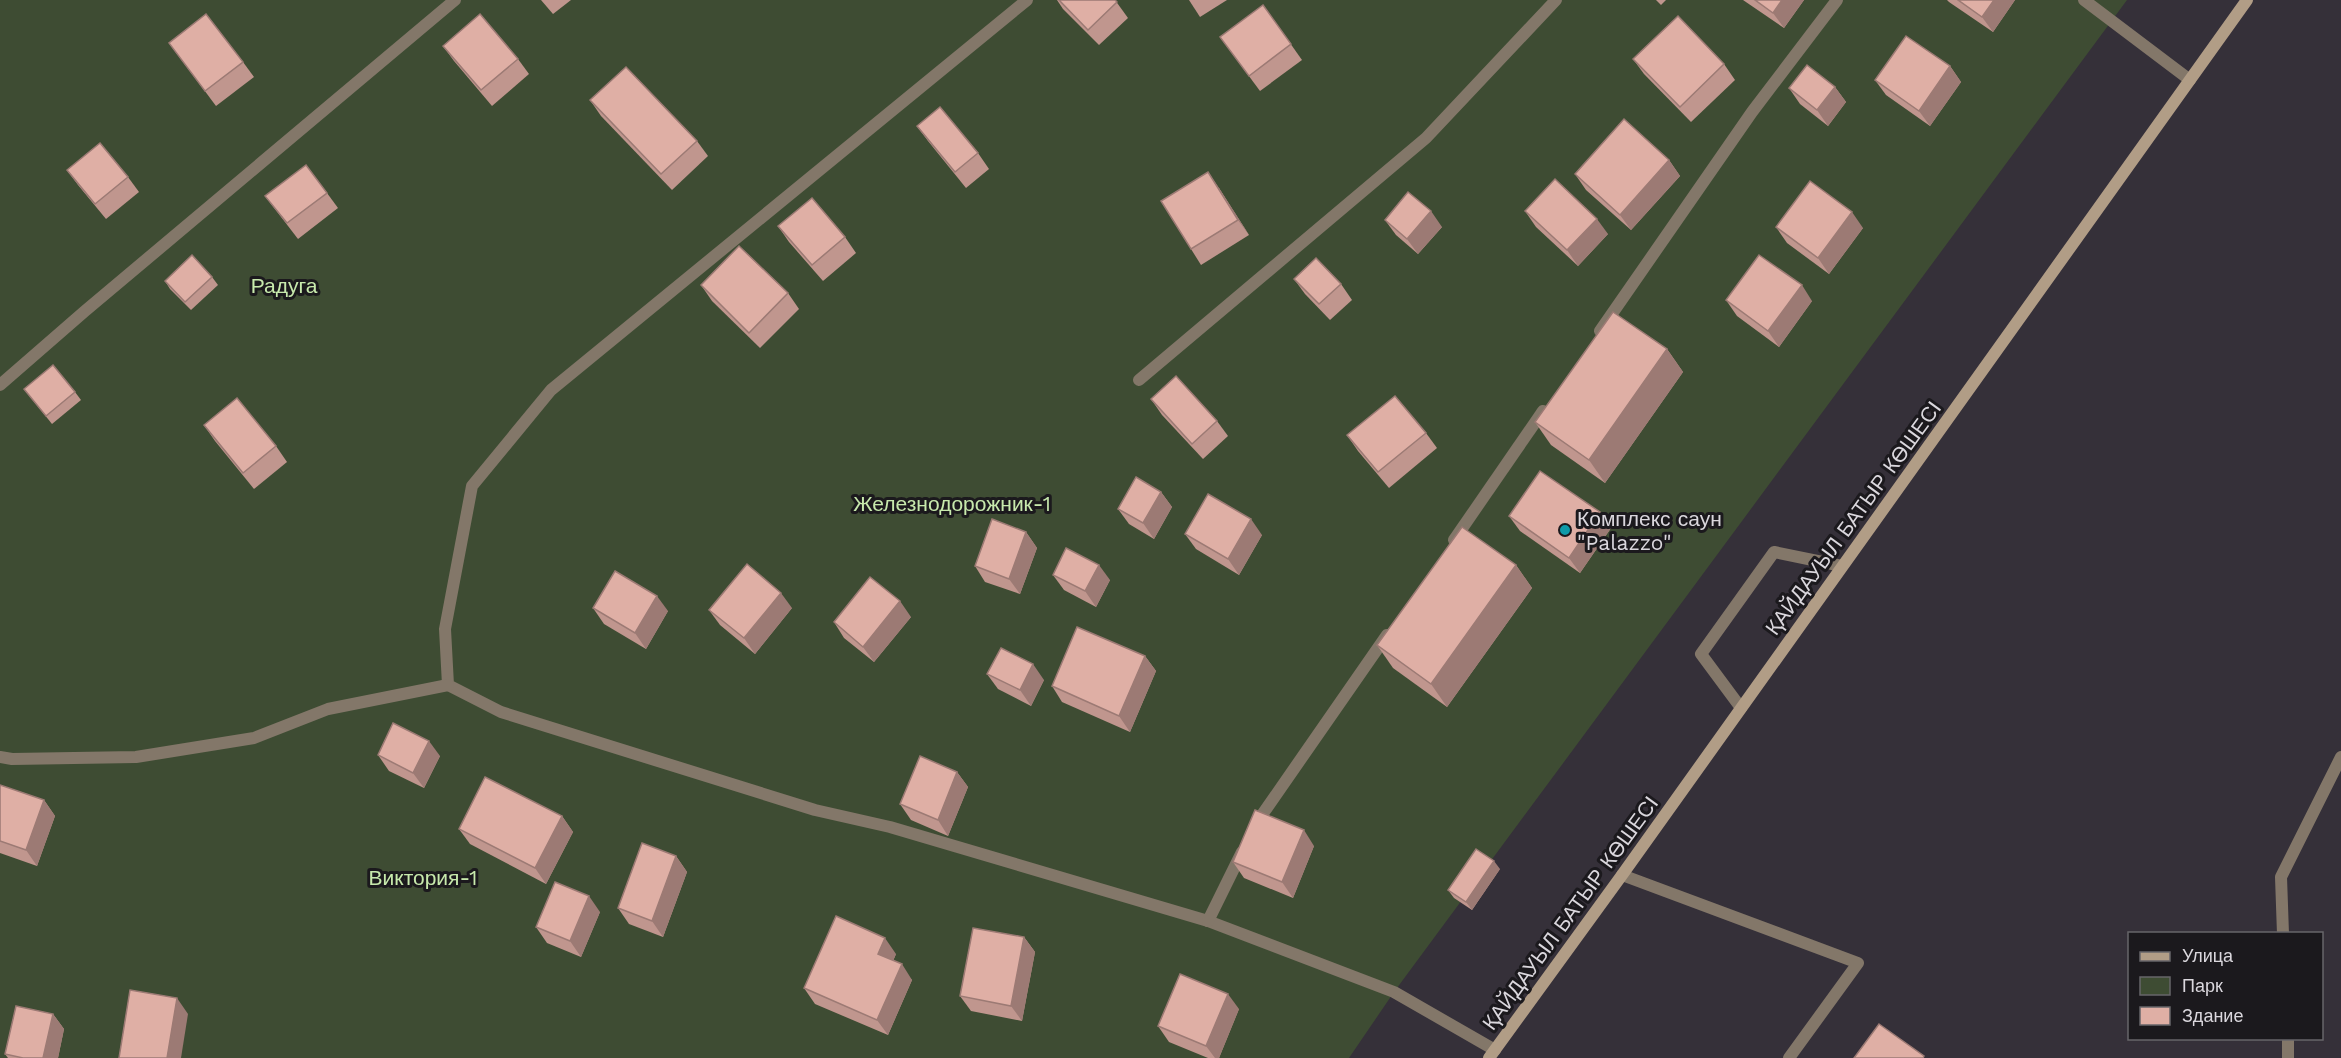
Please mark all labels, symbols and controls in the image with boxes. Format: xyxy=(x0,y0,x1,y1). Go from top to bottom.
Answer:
park label: Радуга xyxy=(251,273,318,298)
street label: ҚАЙДАУЫЛ БАТЫР КӨШЕСІ xyxy=(1760,396,1946,640)
park label: Железнодорожник-1 xyxy=(853,491,1051,516)
place label: Комплекс саун "Palazzo" xyxy=(1577,506,1722,555)
marker: Комплекс саун "Palazzo" xyxy=(1558,523,1572,537)
street label: ҚАЙДАУЫЛ БАТЫР КӨШЕСІ xyxy=(1477,791,1663,1035)
park label: Виктория-1 xyxy=(368,865,478,890)
legend xyxy=(2128,932,2323,1040)
text: Улица xyxy=(2182,945,2234,966)
text: Парк xyxy=(2182,975,2223,996)
text: Здание xyxy=(2182,1005,2243,1026)

